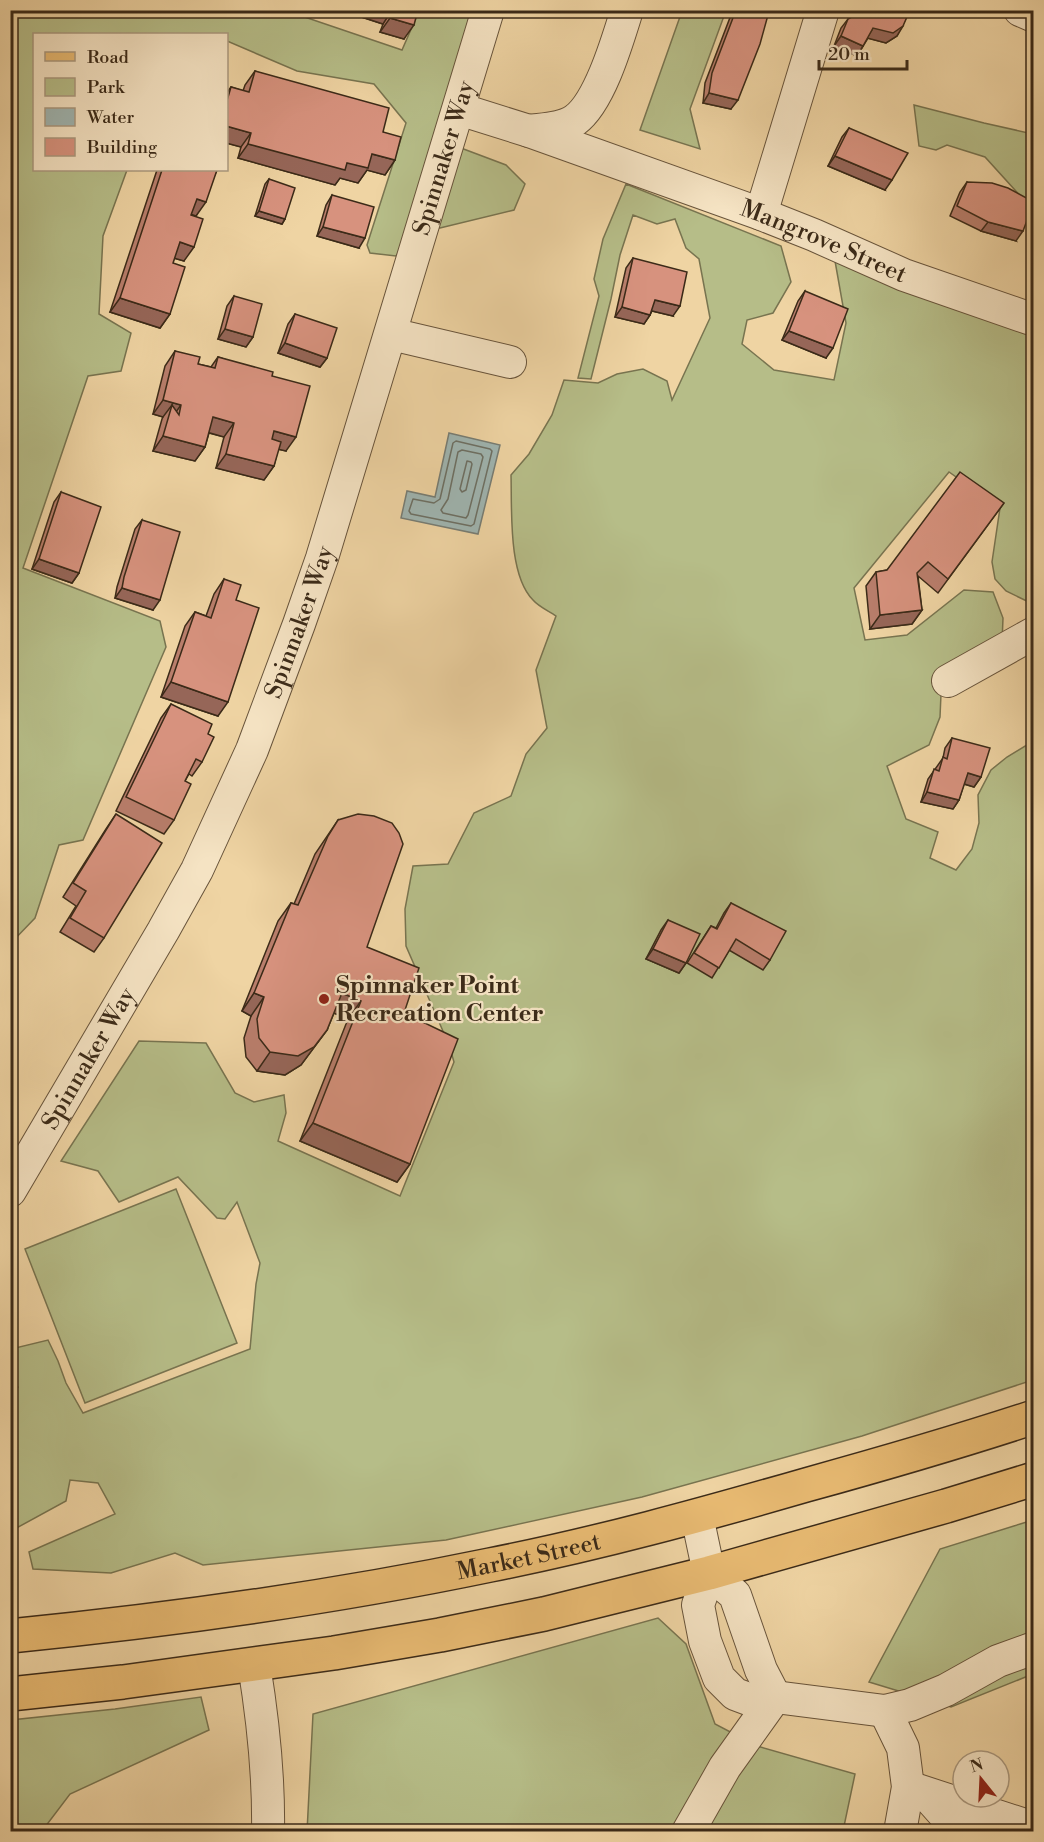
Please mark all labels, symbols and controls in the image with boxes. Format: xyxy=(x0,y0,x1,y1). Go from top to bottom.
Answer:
legend xyxy=(33,33,228,171)
scale bar xyxy=(819,33,908,71)
text: 20 m xyxy=(828,43,870,66)
text: Road xyxy=(87,46,130,69)
text: Park xyxy=(87,76,126,99)
street label: Spinnaker Way xyxy=(407,77,482,239)
text: Water xyxy=(86,106,135,129)
text: Building xyxy=(86,136,158,159)
street label: Mangrove Street xyxy=(736,194,912,290)
street label: Spinnaker Way xyxy=(259,542,341,703)
place label: Spinnaker Point Recreation Center xyxy=(336,971,544,1029)
street label: Spinnaker Way xyxy=(35,982,143,1135)
marker: Spinnaker Point Recreation Center xyxy=(317,992,331,1006)
street label: Market Street xyxy=(454,1527,604,1587)
north arrow xyxy=(951,1749,1011,1809)
text: N xyxy=(968,1754,986,1777)

